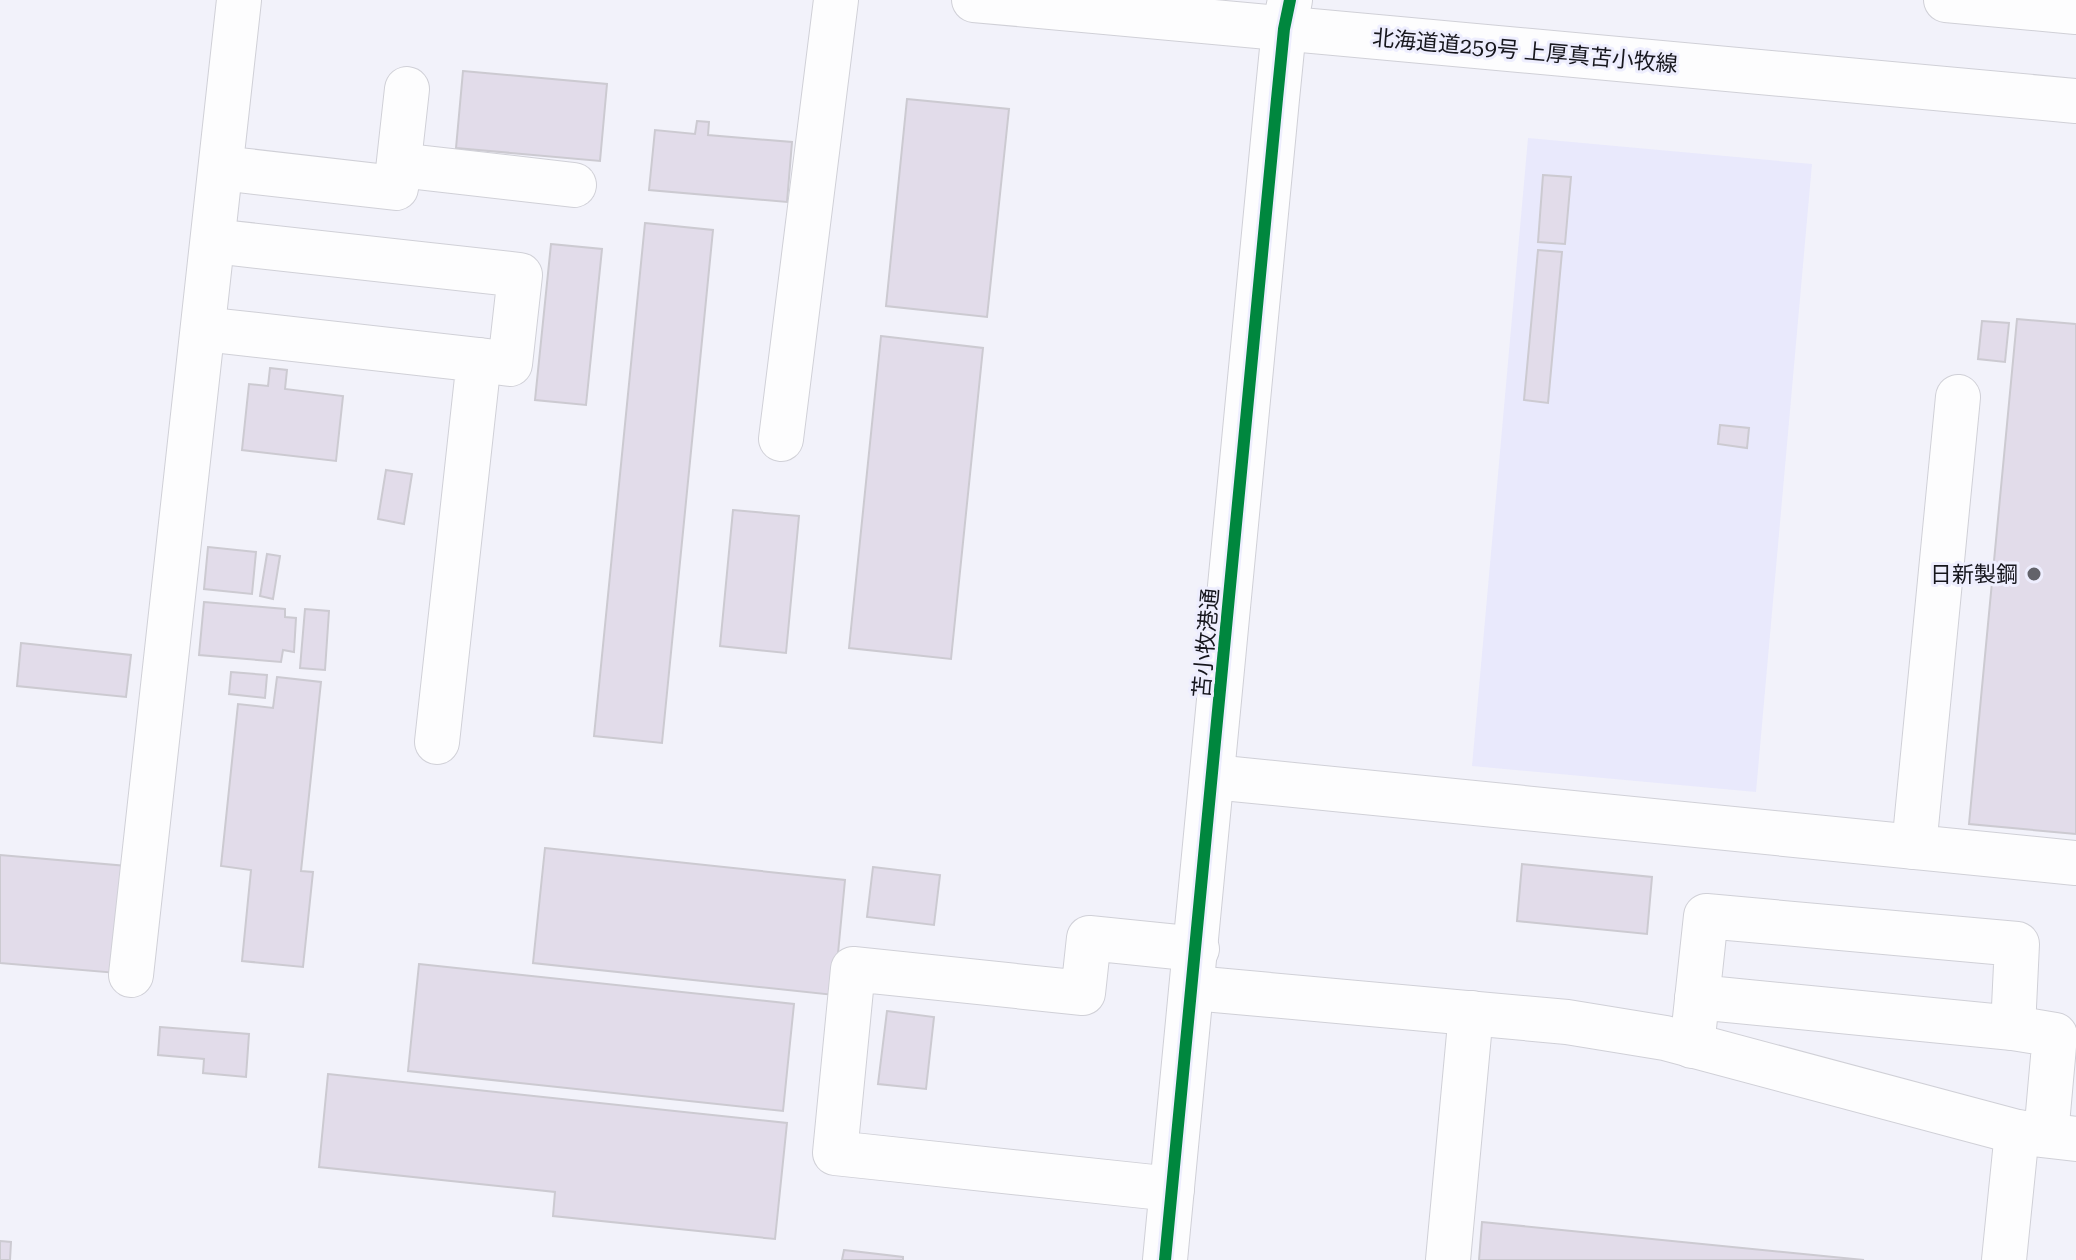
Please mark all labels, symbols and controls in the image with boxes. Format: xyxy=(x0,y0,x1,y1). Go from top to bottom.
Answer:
street label: 北海道道259号 上厚真苫小牧線 xyxy=(1371,25,1679,77)
place label: 日新製鋼 xyxy=(1930,562,2018,587)
marker: 日新製鋼 xyxy=(2025,565,2043,583)
street label: 苫小牧港通 xyxy=(1189,587,1223,699)

